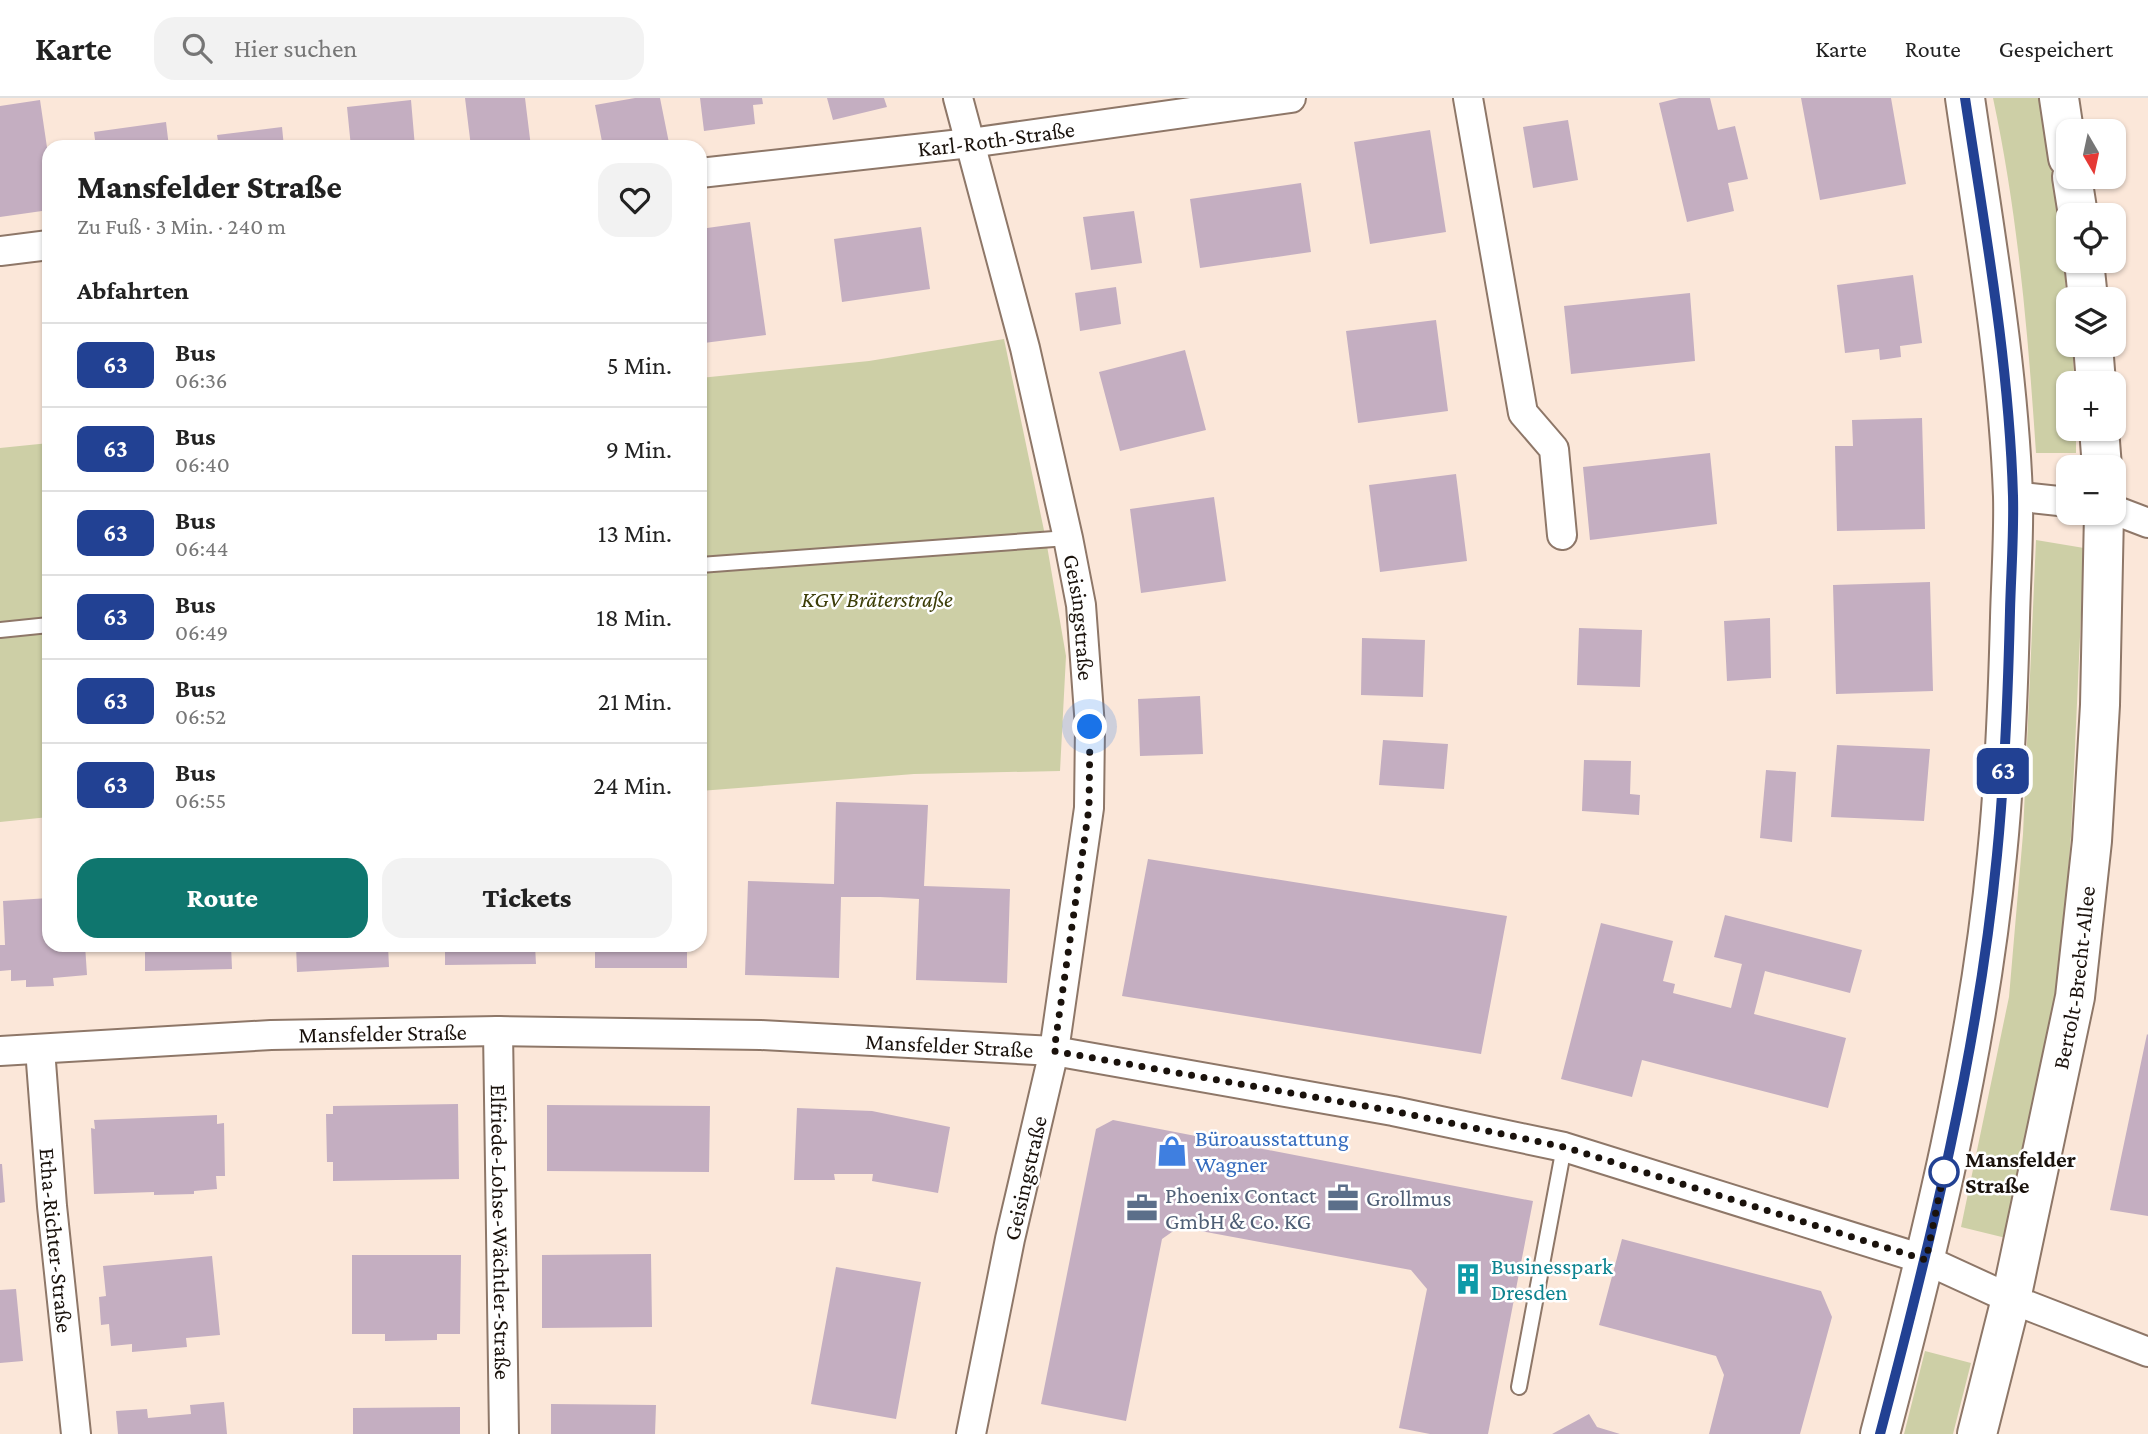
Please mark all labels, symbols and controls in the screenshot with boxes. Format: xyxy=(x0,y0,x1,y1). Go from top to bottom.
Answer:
search box xyxy=(154,17,644,80)
icon: search xyxy=(178,29,216,67)
text: Karte xyxy=(35,30,112,67)
text: Hier suchen xyxy=(234,34,357,63)
text: Karte xyxy=(1815,35,1867,62)
text: Route xyxy=(1905,35,1961,62)
text: Gespeichert xyxy=(1999,35,2113,62)
street label: Karl-Roth-Straße xyxy=(916,115,1076,162)
north arrow xyxy=(2056,119,2126,189)
map controls xyxy=(2056,119,2126,525)
button: heart xyxy=(598,163,672,237)
text: Mansfelder Straße xyxy=(77,168,342,205)
button: locate xyxy=(2056,203,2126,273)
text: Zu Fuß · 3 Min. · 240 m xyxy=(77,213,286,239)
text: Abfahrten xyxy=(77,276,189,305)
button: layers xyxy=(2056,287,2126,357)
text: Bus xyxy=(175,338,216,367)
text: 63 xyxy=(103,351,128,378)
text: 5 Min. xyxy=(607,351,672,380)
text: 06:36 xyxy=(175,367,228,393)
button: + xyxy=(2056,371,2126,441)
text: Bus xyxy=(175,422,216,451)
text: 63 xyxy=(103,435,128,462)
text: 9 Min. xyxy=(606,435,672,464)
text: 06:40 xyxy=(175,451,230,477)
button: − xyxy=(2056,455,2126,525)
text: Bus xyxy=(175,506,216,535)
text: 63 xyxy=(103,519,128,546)
text: 13 Min. xyxy=(598,519,672,548)
text: 06:44 xyxy=(175,535,228,561)
street label: Geisingstraße xyxy=(1058,552,1100,681)
park label: KGV Bräterstraße xyxy=(801,586,953,612)
text: Bus xyxy=(175,590,216,619)
text: 63 xyxy=(103,603,128,630)
text: 18 Min. xyxy=(596,603,672,632)
text: 06:49 xyxy=(175,619,228,645)
text: Bus xyxy=(175,674,216,703)
text: 63 xyxy=(103,687,128,714)
text: 21 Min. xyxy=(598,687,672,716)
text: 06:52 xyxy=(175,703,226,729)
your location xyxy=(1072,709,1107,744)
line badge: 63 xyxy=(1972,748,2035,794)
text: 63 xyxy=(1991,757,2015,784)
text: Bus xyxy=(175,758,216,787)
text: 63 xyxy=(103,771,128,798)
text: 24 Min. xyxy=(593,771,672,800)
text: 06:55 xyxy=(175,787,226,813)
button: Route xyxy=(77,858,368,938)
button: Tickets xyxy=(382,858,672,938)
street label: Bertolt-Brecht-Allee xyxy=(2047,885,2100,1072)
street label: Mansfelder Straße xyxy=(298,1019,467,1048)
street label: Mansfelder Straße xyxy=(864,1028,1034,1063)
street label: Elfriede-Lohse-Wächtler-Straße xyxy=(486,1084,516,1380)
street label: Geisingstraße xyxy=(998,1113,1052,1243)
place label: Büroausstattung Wagner xyxy=(1195,1125,1349,1177)
shop icon: Büroausstattung Wagner xyxy=(1155,1134,1189,1168)
place label: Mansfelder Straße xyxy=(1965,1146,2076,1198)
street label: Etha-Richter-Straße xyxy=(35,1147,78,1334)
marker: Mansfelder Straße xyxy=(1929,1157,1959,1187)
office icon: Grollmus xyxy=(1326,1181,1360,1215)
place label: Phoenix Contact GmbH & Co. KG xyxy=(1165,1182,1317,1234)
place label: Grollmus xyxy=(1366,1185,1451,1211)
office icon: Phoenix Contact GmbH & Co. KG xyxy=(1125,1191,1159,1225)
place label: Businesspark Dresden xyxy=(1491,1253,1613,1305)
building icon: Businesspark Dresden xyxy=(1451,1262,1485,1296)

